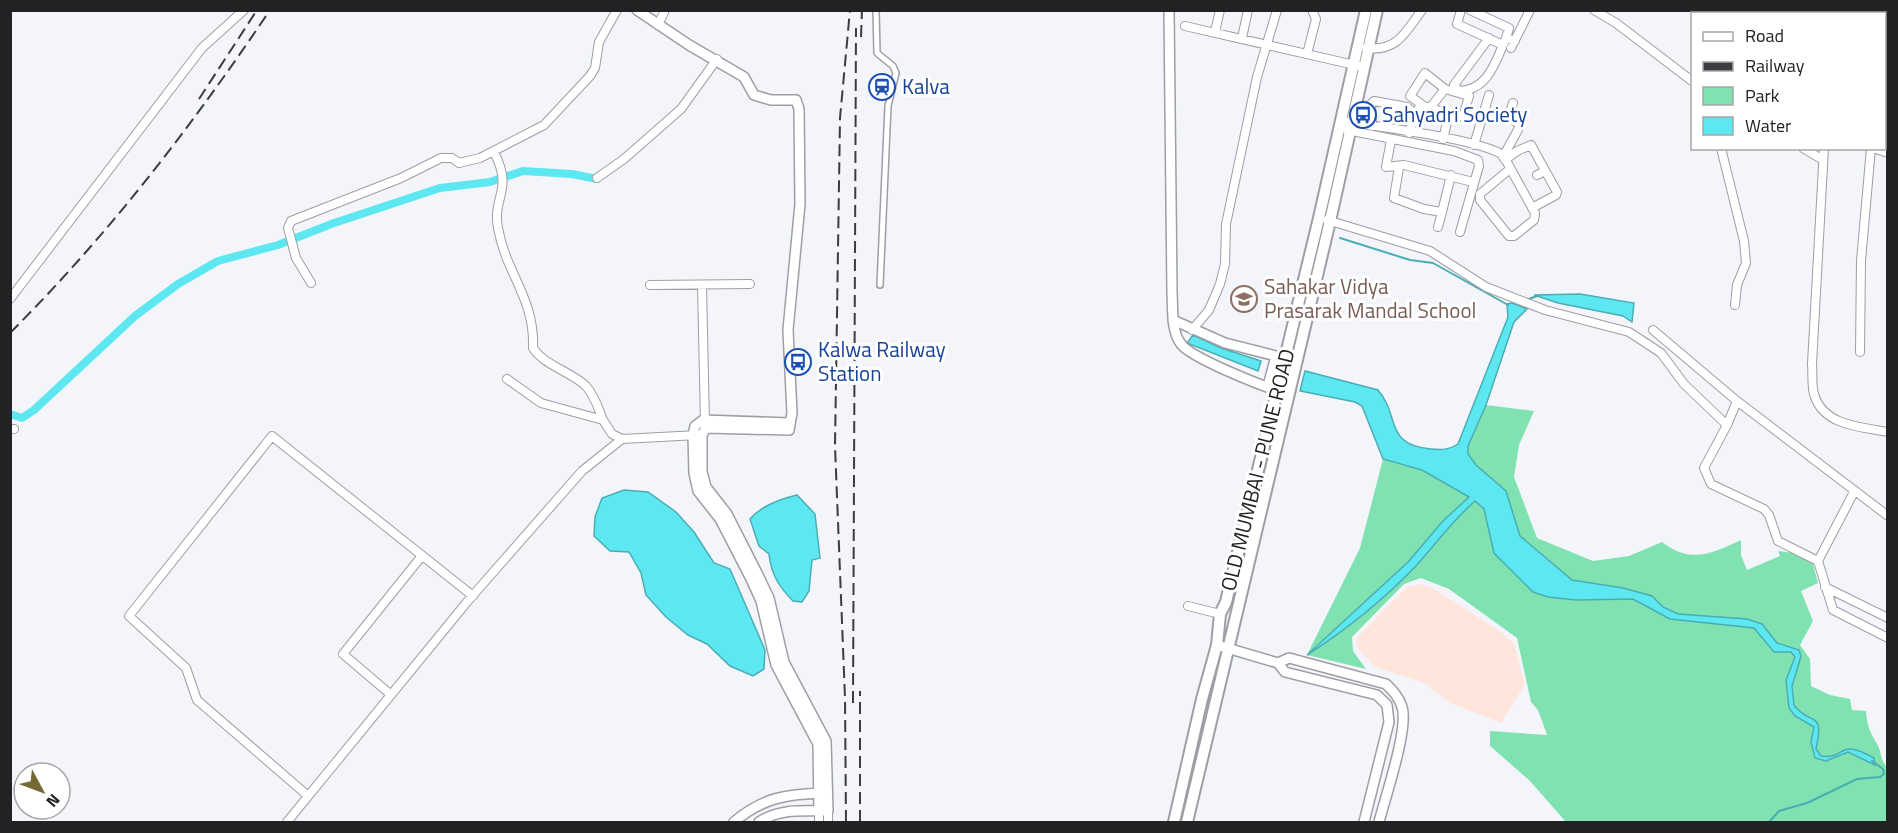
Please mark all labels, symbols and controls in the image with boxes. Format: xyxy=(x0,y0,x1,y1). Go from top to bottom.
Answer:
legend xyxy=(1691,12,1886,150)
text: Road xyxy=(1745,22,1784,49)
text: Railway xyxy=(1745,52,1805,79)
place label: Kalva xyxy=(902,70,950,102)
station icon: Kalva xyxy=(867,72,897,102)
text: Park xyxy=(1745,82,1780,109)
place label: Sahyadri Society xyxy=(1382,98,1527,130)
bus stop icon: Sahyadri Society xyxy=(1348,100,1378,130)
text: Water xyxy=(1745,112,1791,139)
place label: Sahakar Vidya Prasarak Mandal School xyxy=(1264,270,1476,326)
school or university icon: Sahakar Vidya Prasarak Mandal School xyxy=(1229,284,1259,314)
place label: Kalwa Railway Station xyxy=(818,333,946,389)
street label: OLD MUMBAI - PUNE ROAD xyxy=(1211,345,1303,594)
bus stop icon: Kalwa Railway Station xyxy=(783,347,813,377)
north arrow xyxy=(12,761,72,821)
text: N xyxy=(41,789,66,813)

